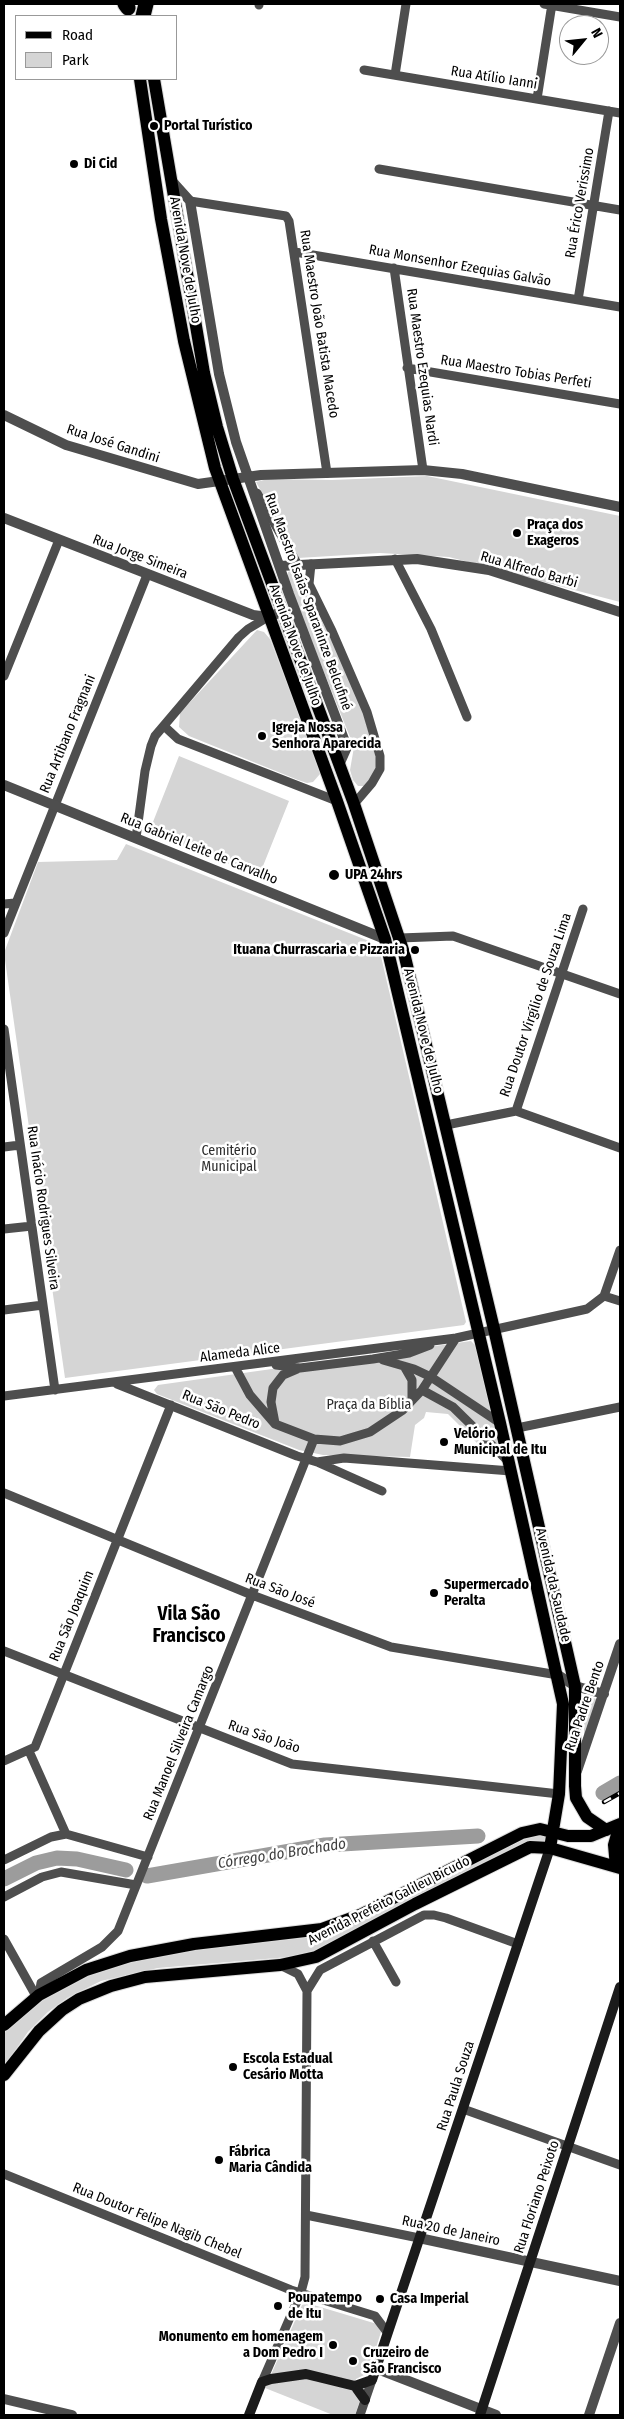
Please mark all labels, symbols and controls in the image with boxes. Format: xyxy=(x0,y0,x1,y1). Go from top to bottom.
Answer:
legend xyxy=(15,15,178,80)
north arrow xyxy=(559,15,609,65)
text: N xyxy=(587,25,606,41)
text: Road xyxy=(62,26,93,44)
text: Park xyxy=(62,51,89,69)
street label: Rua Atílio Ianni xyxy=(450,63,538,93)
place label: Portal Turístico xyxy=(164,118,252,134)
marker: Portal Turístico xyxy=(148,120,160,132)
street label: Rua Érico Verissimo xyxy=(562,146,598,260)
place label: Di Cid xyxy=(84,156,117,172)
marker: Di Cid xyxy=(68,158,80,170)
street label: Avenida Nove de Julho xyxy=(166,195,204,325)
street label: Rua Maestro João Batista Macedo xyxy=(296,229,342,419)
street label: Rua Monsenhor Ezequias Galvão xyxy=(368,242,552,290)
street label: Rua Maestro Ezequias Nardi xyxy=(403,287,441,447)
street label: Rua Maestro Tobias Perfeti xyxy=(439,352,593,392)
street label: Rua José Gandini xyxy=(64,421,162,467)
street label: Rua Maestro Isaías Sparaninze Belcufiné xyxy=(261,491,355,713)
place label: Praça dos Exageros xyxy=(527,517,583,550)
marker: Praça dos Exageros xyxy=(511,527,523,539)
street label: Rua Jorge Simeira xyxy=(90,531,190,583)
street label: Rua Alfredo Barbi xyxy=(478,548,580,592)
street label: Avenida Nove de Julho xyxy=(265,582,325,708)
street label: Rua Artibano Fragnani xyxy=(37,672,99,796)
place label: Igreja Nossa Senhora Aparecida xyxy=(272,720,381,752)
marker: Igreja Nossa Senhora Aparecida xyxy=(256,730,268,742)
street label: Rua Gabriel Leite de Carvalho xyxy=(118,810,280,888)
place label: UPA 24hrs xyxy=(345,867,402,883)
marker: UPA 24hrs xyxy=(327,868,341,882)
street label: Rua Doutor Virgílio de Souza Lima xyxy=(497,911,575,1099)
place label: Ituana Churrascaria e Pizzaria xyxy=(233,942,405,958)
marker: Ituana Churrascaria e Pizzaria xyxy=(409,944,421,956)
street label: Avenida Nove de Julho xyxy=(399,967,447,1095)
street label: Rua Inácio Rodrigues Silveira xyxy=(23,1125,63,1291)
park label: Cemitério Municipal xyxy=(201,1143,257,1176)
street label: Alameda Alice xyxy=(199,1340,281,1366)
street label: Rua São Pedro xyxy=(179,1387,263,1433)
park label: Praça da Bíblia xyxy=(327,1397,411,1413)
place label: Velório Municipal de Itu xyxy=(454,1426,547,1458)
marker: Velório Municipal de Itu xyxy=(438,1436,450,1448)
street label: Avenida da Saudade xyxy=(532,1526,574,1644)
street label: Rua São Joaquim xyxy=(46,1568,98,1664)
street label: Rua São José xyxy=(243,1570,317,1612)
place label: Supermercado Peralta xyxy=(444,1577,529,1610)
marker: Supermercado Peralta xyxy=(428,1587,440,1599)
district label: Vila São Francisco xyxy=(152,1604,226,1648)
street label: Rua Padre Bento xyxy=(562,1659,608,1753)
street label: Rua Manoel Silveira Camargo xyxy=(140,1663,218,1823)
street label: Rua São João xyxy=(226,1717,302,1757)
water label: Córrego do Brochado xyxy=(217,1835,347,1873)
street label: Avenida Prefeito Galileu Bicudo xyxy=(305,1853,473,1949)
street label: Rua Paula Souza xyxy=(434,2039,478,2133)
place label: Escola Estadual Cesário Motta xyxy=(243,2051,333,2084)
marker: Escola Estadual Cesário Motta xyxy=(227,2061,239,2073)
street label: Rua Floriano Peixoto xyxy=(511,2138,563,2256)
place label: Fábrica Maria Cândida xyxy=(229,2144,312,2176)
marker: Fábrica Maria Cândida xyxy=(213,2154,225,2166)
street label: Rua Doutor Felipe Nagib Chebel xyxy=(70,2179,244,2263)
street label: Rua 20 de Janeiro xyxy=(400,2212,502,2250)
place label: Poupatempo de Itu xyxy=(288,2290,362,2322)
place label: Casa Imperial xyxy=(390,2291,469,2307)
marker: Casa Imperial xyxy=(374,2293,386,2305)
marker: Poupatempo de Itu xyxy=(272,2300,284,2312)
place label: Monumento em homenagem a Dom Pedro I xyxy=(159,2329,323,2362)
marker: Monumento em homenagem a Dom Pedro I xyxy=(327,2339,339,2351)
place label: Cruzeiro de São Francisco xyxy=(363,2345,441,2378)
marker: Cruzeiro de São Francisco xyxy=(347,2355,359,2367)

